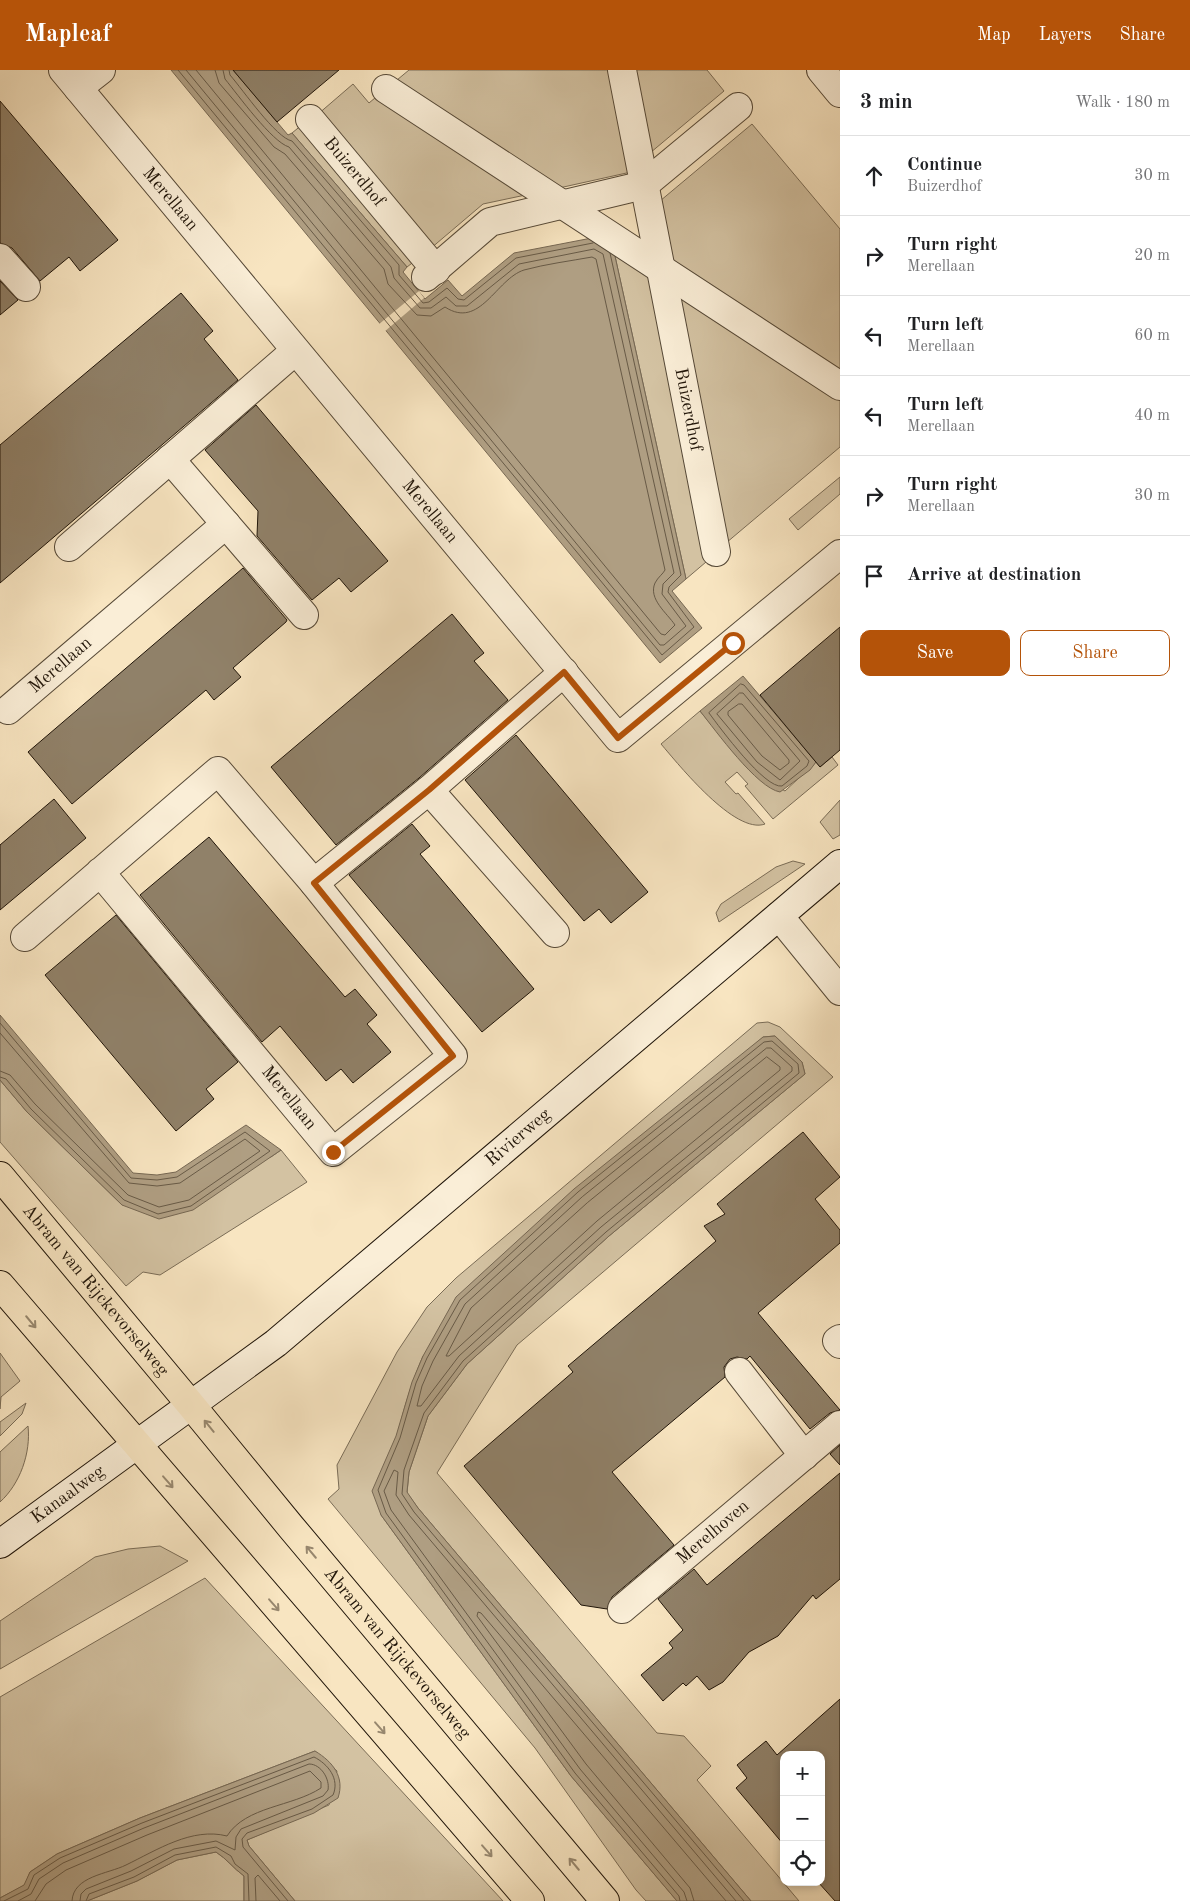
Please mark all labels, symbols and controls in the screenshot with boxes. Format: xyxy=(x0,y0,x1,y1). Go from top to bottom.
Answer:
text: Mapleaf xyxy=(25,23,111,47)
text: Map xyxy=(977,26,1011,44)
text: Layers xyxy=(1039,26,1091,44)
text: Share xyxy=(1119,26,1165,44)
text: 3 min xyxy=(860,92,913,113)
text: Walk · 180 m xyxy=(1075,95,1170,111)
street label: Buizerdhof xyxy=(320,134,389,211)
text: Continue xyxy=(907,156,982,175)
icon: ahead xyxy=(860,162,888,190)
street label: Merellaan xyxy=(139,164,202,235)
text: 30 m xyxy=(1134,168,1170,184)
text: Buizerdhof xyxy=(907,179,982,195)
text: Turn right xyxy=(907,236,997,255)
icon: right xyxy=(860,242,888,270)
text: 20 m xyxy=(1134,248,1170,264)
text: Merellaan xyxy=(907,259,975,275)
text: Turn left xyxy=(907,316,984,335)
icon: left xyxy=(860,322,888,350)
text: 60 m xyxy=(1134,328,1170,344)
text: Merellaan xyxy=(907,339,975,355)
street label: Buizerdhof xyxy=(671,366,705,454)
text: Turn left xyxy=(907,396,984,415)
icon: left xyxy=(860,402,888,430)
text: 40 m xyxy=(1134,408,1170,424)
text: Merellaan xyxy=(907,419,975,435)
street label: Merellaan xyxy=(398,476,461,547)
text: Turn right xyxy=(907,476,997,495)
icon: right xyxy=(860,482,888,510)
text: 30 m xyxy=(1134,488,1170,504)
text: Merellaan xyxy=(907,499,975,515)
icon: arrive xyxy=(860,562,888,590)
text: Arrive at destination xyxy=(907,566,1081,585)
button: Save xyxy=(860,630,1010,676)
button: Share xyxy=(1020,630,1170,676)
route start xyxy=(722,632,745,655)
street label: Merellaan xyxy=(26,633,96,697)
street label: Merellaan xyxy=(258,1063,320,1134)
street label: Rivierweg xyxy=(482,1105,554,1170)
route end xyxy=(322,1141,345,1164)
street label: Abram van Rijckevorselweg xyxy=(19,1201,172,1380)
one-way arrow xyxy=(26,1315,37,1328)
one-way arrow xyxy=(203,1420,214,1433)
street label: Kanaalweg xyxy=(28,1462,108,1527)
one-way arrow xyxy=(162,1475,173,1488)
street label: Merelhoven xyxy=(673,1497,753,1568)
one-way arrow xyxy=(306,1546,317,1559)
street label: Abram van Rijckevorselweg xyxy=(320,1564,474,1743)
one-way arrow xyxy=(268,1598,279,1611)
one-way arrow xyxy=(375,1721,386,1734)
map controls xyxy=(780,1751,825,1886)
button: + xyxy=(780,1751,825,1796)
button: − xyxy=(780,1796,825,1841)
button: locate xyxy=(780,1841,825,1886)
one-way arrow xyxy=(481,1844,492,1857)
one-way arrow xyxy=(568,1857,580,1870)

